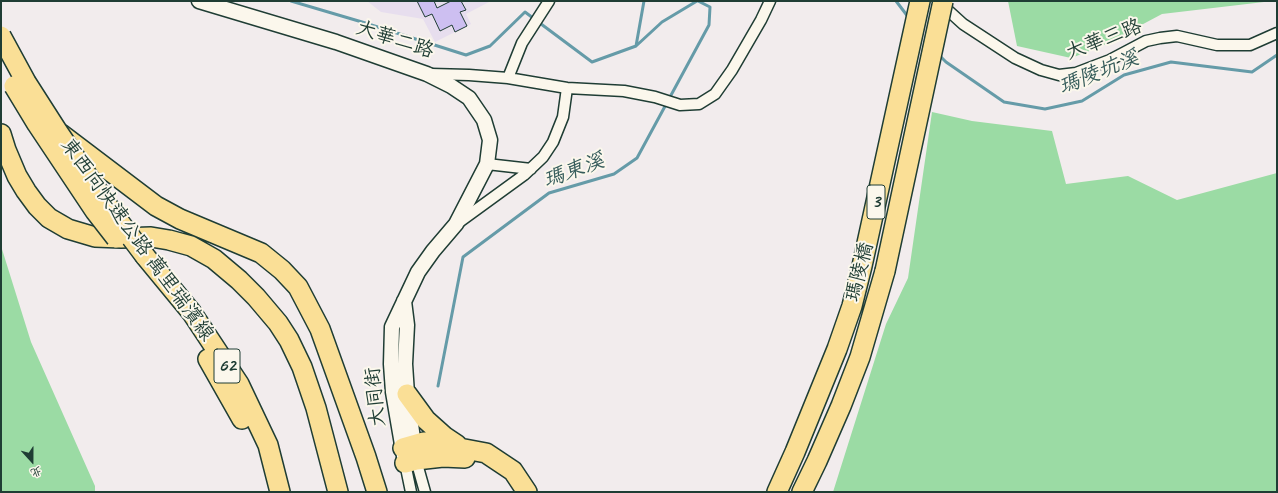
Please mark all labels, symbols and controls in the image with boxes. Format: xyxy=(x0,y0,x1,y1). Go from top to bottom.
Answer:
street label: 大華三路 xyxy=(1062,14,1146,66)
street label: 大華二路 xyxy=(353,16,437,64)
water label: 瑪陵坑溪 xyxy=(1055,46,1143,100)
street label: 東西向快速公路 萬里瑞濱線 xyxy=(55,134,219,346)
water label: 瑪東溪 xyxy=(540,148,608,194)
road number: 3 xyxy=(867,185,885,219)
street label: 瑪陵橋 xyxy=(841,240,879,304)
road number: 62 xyxy=(214,349,240,383)
street label: 大同街 xyxy=(361,366,391,428)
north arrow xyxy=(12,441,52,481)
text: 北 xyxy=(29,464,44,481)

